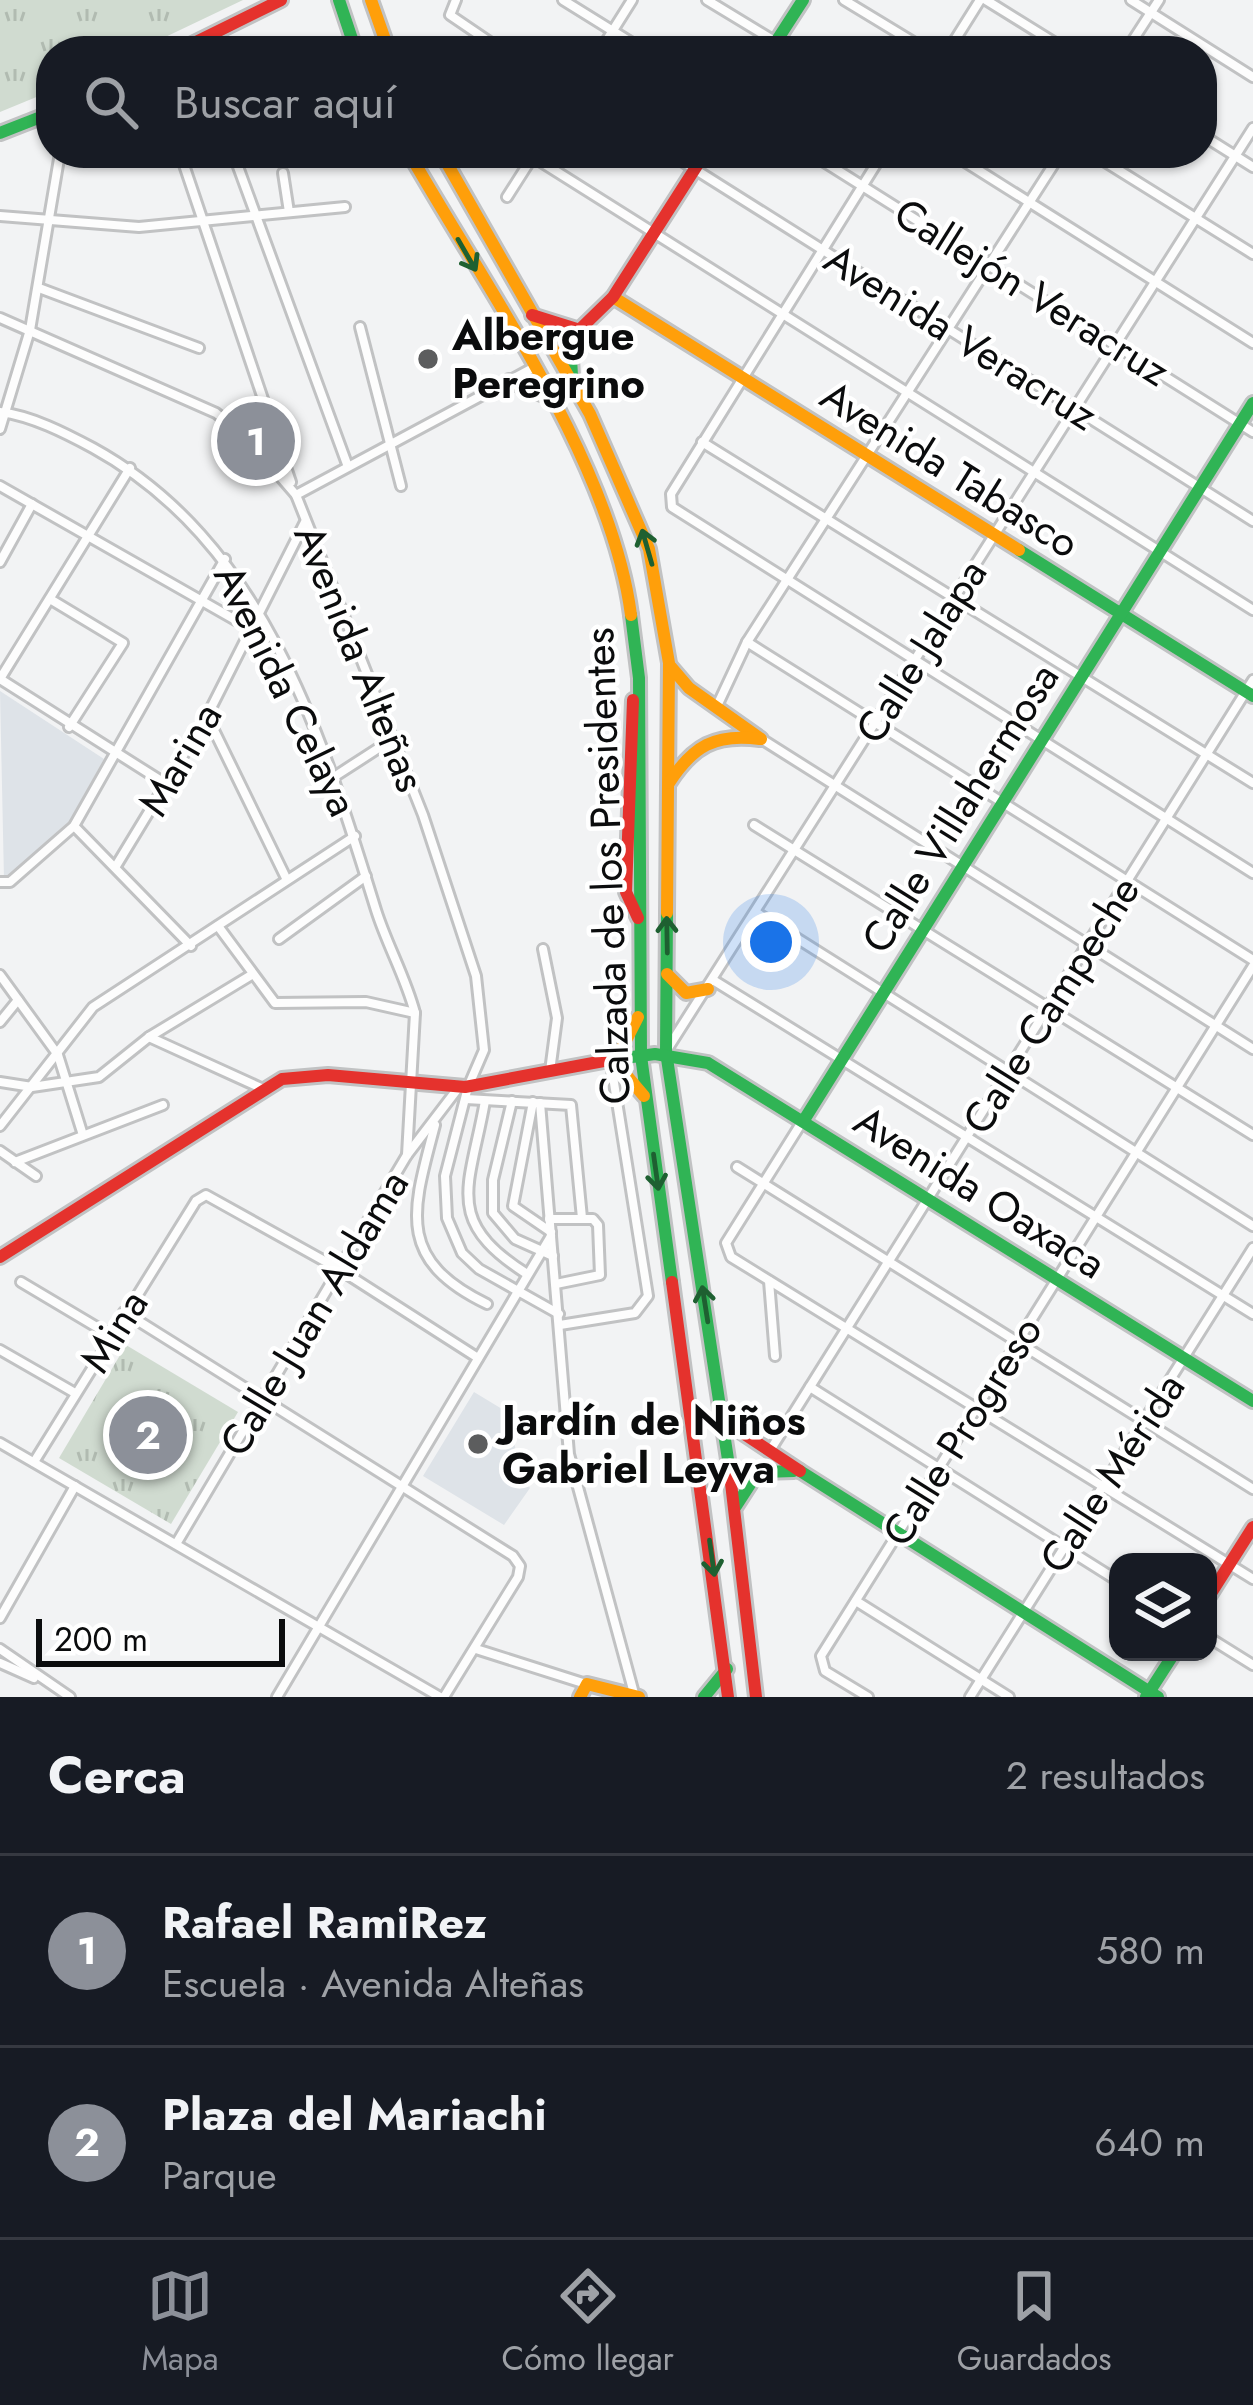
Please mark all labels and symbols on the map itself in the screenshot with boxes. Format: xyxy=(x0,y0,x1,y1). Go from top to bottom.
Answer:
street label: Callejón Veracruz xyxy=(882,183,1182,401)
street label: Avenida Veracruz xyxy=(813,229,1109,445)
one-way arrow xyxy=(455,237,479,272)
place label: Albergue Peregrino xyxy=(451,305,645,414)
marker: Albergue Peregrino xyxy=(415,346,441,372)
street label: Avenida Tabasco xyxy=(809,365,1091,573)
pin: 1 xyxy=(217,396,295,486)
street label: Avenida Alteñas xyxy=(279,515,441,801)
one-way arrow xyxy=(634,529,656,567)
street label: Calle Jalapa xyxy=(840,547,1002,755)
street label: Avenida Celaya xyxy=(199,554,373,826)
street label: Calzada de los Presidentes xyxy=(568,627,646,1105)
street label: Calle Villahermosa xyxy=(846,651,1074,965)
street label: Marina xyxy=(123,691,237,827)
street label: Calle Campeche xyxy=(947,864,1155,1146)
your location xyxy=(741,912,801,972)
one-way arrow xyxy=(656,916,678,955)
street label: Avenida Oaxaca xyxy=(842,1090,1118,1294)
one-way arrow xyxy=(645,1152,668,1191)
street label: Calle Juan Aldama xyxy=(204,1158,424,1468)
street label: Mina xyxy=(65,1278,163,1384)
one-way arrow xyxy=(693,1285,716,1324)
street label: Calle Progreso xyxy=(867,1304,1057,1558)
street label: Calle Mérida xyxy=(1024,1361,1200,1585)
pin: 2 xyxy=(109,1390,187,1480)
place label: Jardín de Niños Gabriel Leyva xyxy=(495,1390,806,1499)
marker: Jardín de Niños Gabriel Leyva xyxy=(465,1431,491,1457)
one-way arrow xyxy=(702,1538,725,1577)
scale bar xyxy=(36,1613,285,1666)

